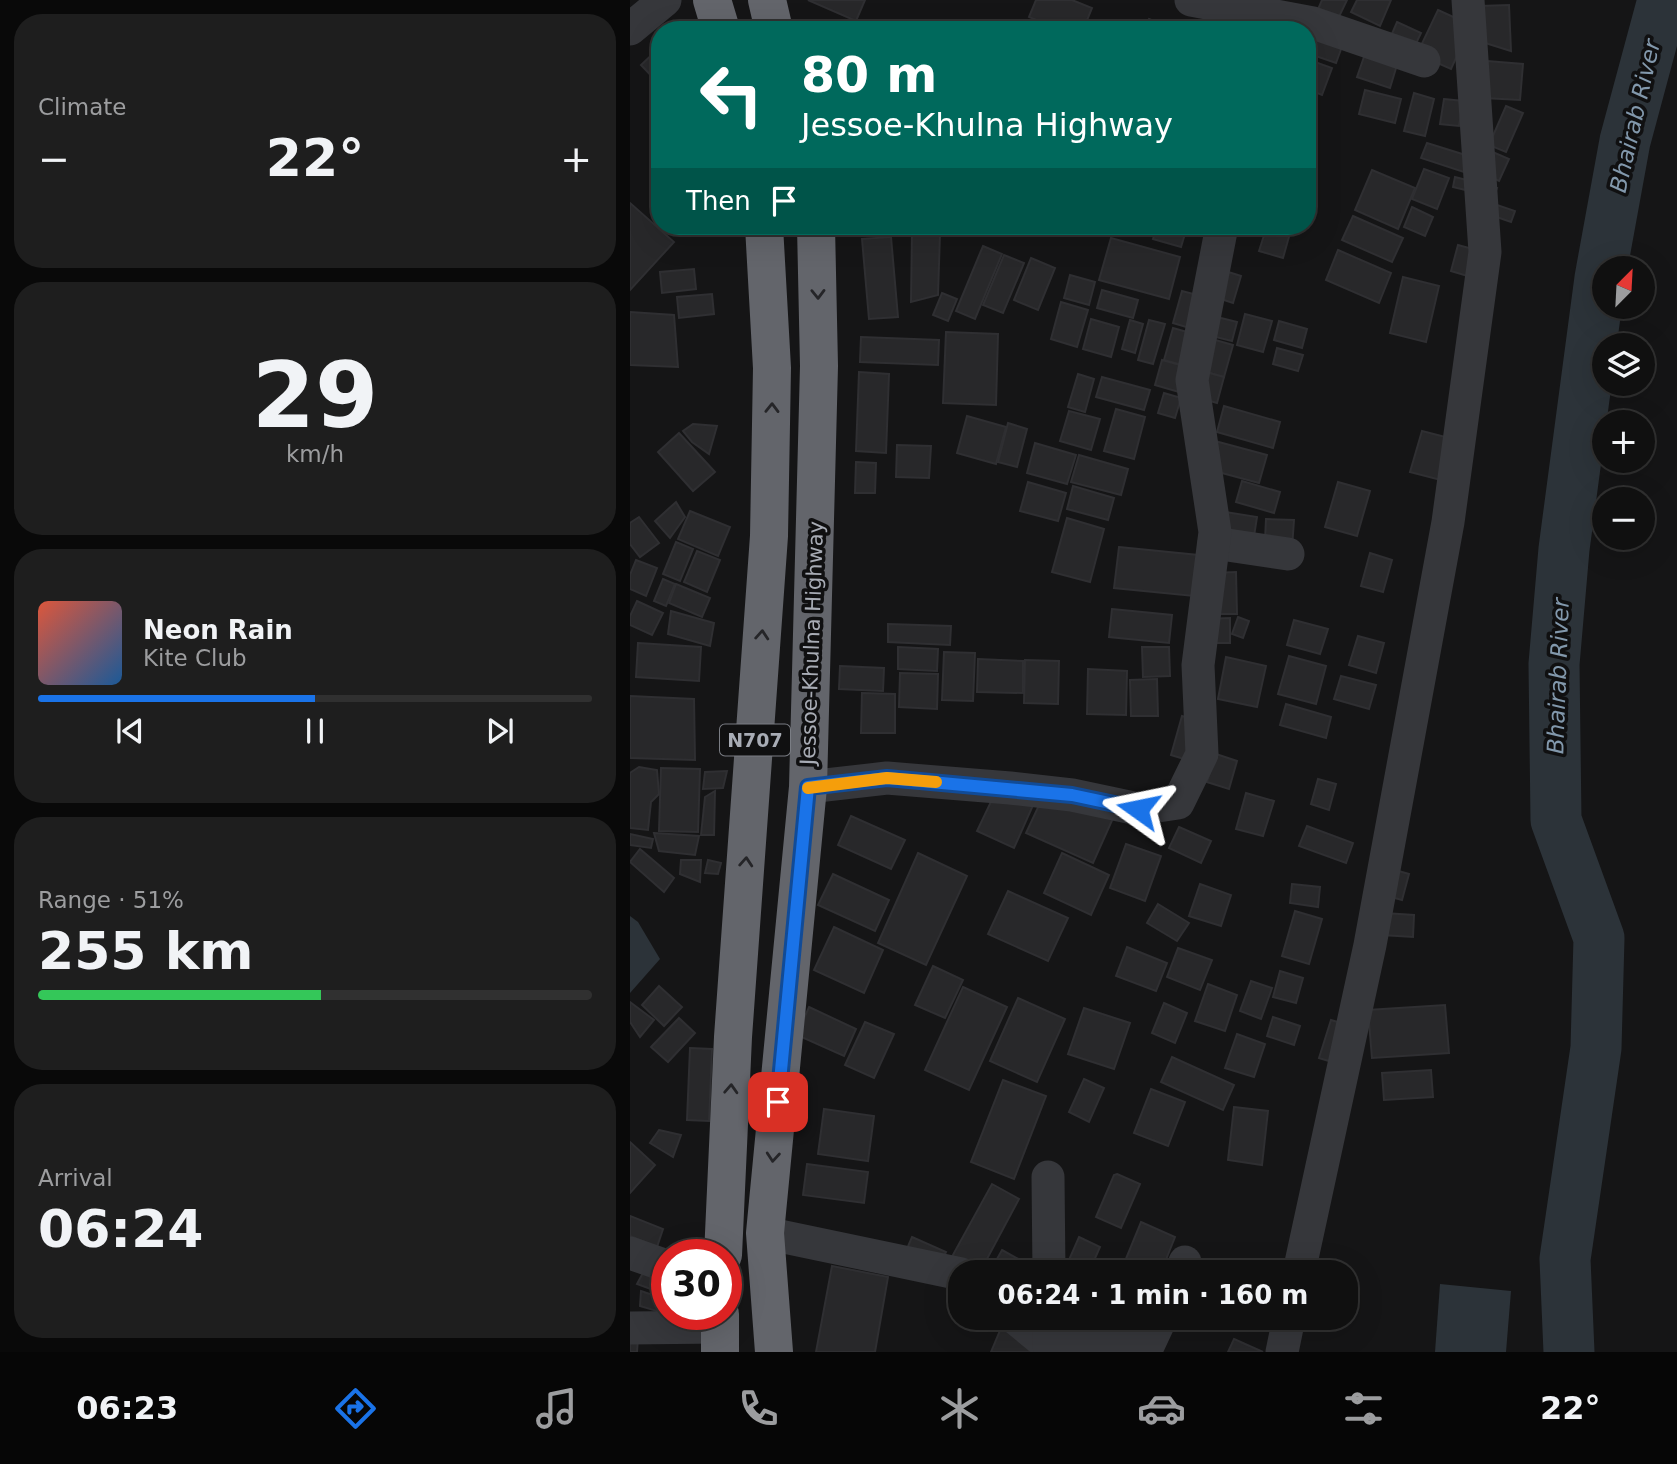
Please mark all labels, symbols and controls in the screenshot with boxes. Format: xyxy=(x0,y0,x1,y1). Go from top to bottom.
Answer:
water label: Bhairab River xyxy=(1605,36,1666,195)
text: 80 m xyxy=(801,47,937,104)
icon: left xyxy=(686,49,777,140)
text: Climate xyxy=(38,94,127,120)
text: Jessoe-Khulna Highway xyxy=(801,106,1173,144)
text: 22° xyxy=(266,128,364,188)
text: − xyxy=(38,137,70,181)
text: + xyxy=(560,137,592,181)
icon: arrive xyxy=(765,182,803,220)
text: Then xyxy=(686,186,751,216)
north arrow xyxy=(1592,256,1656,318)
map controls xyxy=(1592,256,1655,550)
one-way arrow xyxy=(810,289,826,300)
button: layers xyxy=(1592,333,1655,396)
text: 29 xyxy=(252,343,378,448)
one-way arrow xyxy=(764,402,779,413)
button: + xyxy=(1592,410,1655,473)
text: km/h xyxy=(286,441,344,467)
button: − xyxy=(1592,487,1655,550)
street label: Jessoe-Khulna Highway xyxy=(796,521,828,767)
water label: Bhairab River xyxy=(1542,596,1574,754)
text: Neon Rain xyxy=(143,615,293,645)
one-way arrow xyxy=(754,629,769,640)
text: Kite Club xyxy=(143,645,247,671)
icon: previous xyxy=(111,712,149,750)
icon: pause xyxy=(296,712,334,750)
icon: next xyxy=(481,712,519,750)
road number: N707 xyxy=(720,724,790,755)
position arrow xyxy=(1101,772,1175,846)
one-way arrow xyxy=(738,856,753,867)
text: Range · 51% xyxy=(38,887,184,913)
text: 255 km xyxy=(38,921,253,981)
pin xyxy=(748,1072,808,1132)
one-way arrow xyxy=(723,1083,738,1094)
icon: arrive xyxy=(759,1083,797,1121)
one-way arrow xyxy=(766,1151,781,1162)
text: Arrival xyxy=(38,1165,113,1191)
text: 06:24 xyxy=(38,1199,204,1259)
speed limit sign: 30 xyxy=(651,1239,742,1330)
text: 06:24 · 1 min · 160 m xyxy=(998,1280,1308,1310)
icon: directions xyxy=(331,1384,380,1433)
icon: music xyxy=(532,1384,581,1433)
icon: phone xyxy=(734,1384,783,1433)
icon: climate xyxy=(935,1384,984,1433)
icon: car xyxy=(1137,1384,1186,1433)
icon: filters xyxy=(1339,1384,1388,1433)
text: 06:23 xyxy=(76,1389,178,1427)
text: 22° xyxy=(1540,1389,1601,1427)

